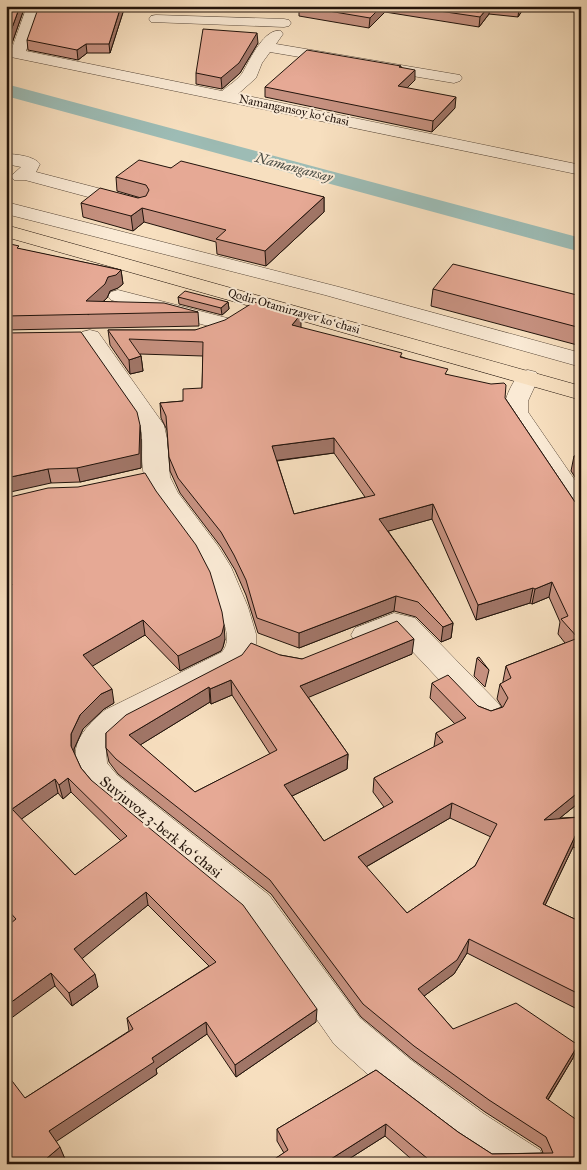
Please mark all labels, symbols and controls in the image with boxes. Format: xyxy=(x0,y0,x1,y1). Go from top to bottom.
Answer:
street label: Namangansoy koʻchasi xyxy=(237,91,351,130)
water label: Namangansay xyxy=(252,149,335,186)
street label: Qodir Otamirzayev koʻchasi xyxy=(226,285,362,337)
street label: Suvjuvoz 3-berk koʻchasi xyxy=(96,772,226,882)

